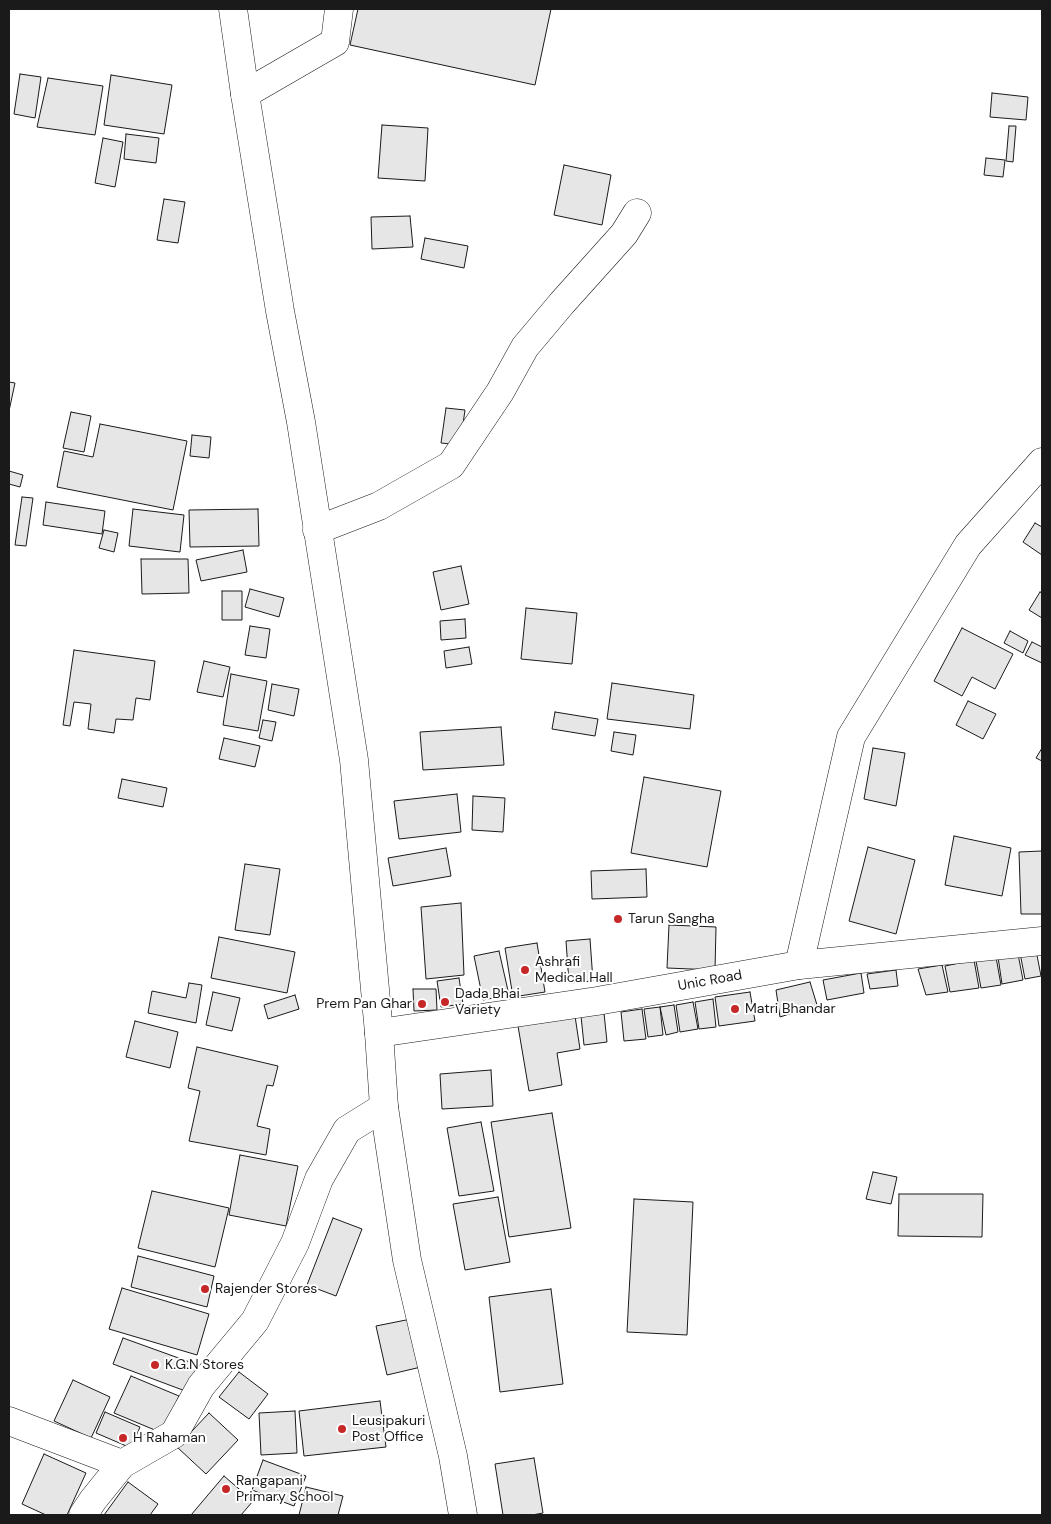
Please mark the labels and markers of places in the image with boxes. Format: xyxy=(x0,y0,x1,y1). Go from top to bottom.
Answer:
place label: Tarun Sangha xyxy=(628,911,715,927)
marker: Tarun Sangha xyxy=(612,913,624,925)
place label: Ashrafi Medical Hall xyxy=(535,954,613,986)
marker: Ashrafi Medical Hall xyxy=(519,964,531,976)
place label: Dada Bhai Variety xyxy=(455,986,520,1019)
place label: Prem Pan Ghar xyxy=(316,996,412,1012)
marker: Dada Bhai Variety xyxy=(439,996,451,1008)
marker: Prem Pan Ghar xyxy=(416,998,428,1010)
place label: Matri Bhandar xyxy=(745,1001,836,1017)
marker: Matri Bhandar xyxy=(729,1003,741,1015)
place label: Rajender Stores xyxy=(215,1281,317,1297)
marker: Rajender Stores xyxy=(199,1283,211,1295)
place label: K.G.N Stores xyxy=(165,1357,244,1373)
marker: K.G.N Stores xyxy=(149,1359,161,1371)
place label: Leusipakuri Post Office xyxy=(352,1413,425,1445)
marker: Leusipakuri Post Office xyxy=(336,1423,348,1435)
place label: H Rahaman xyxy=(133,1430,206,1446)
marker: H Rahaman xyxy=(117,1432,129,1444)
place label: Rangapani Primary School xyxy=(236,1473,333,1505)
marker: Rangapani Primary School xyxy=(220,1483,232,1495)

